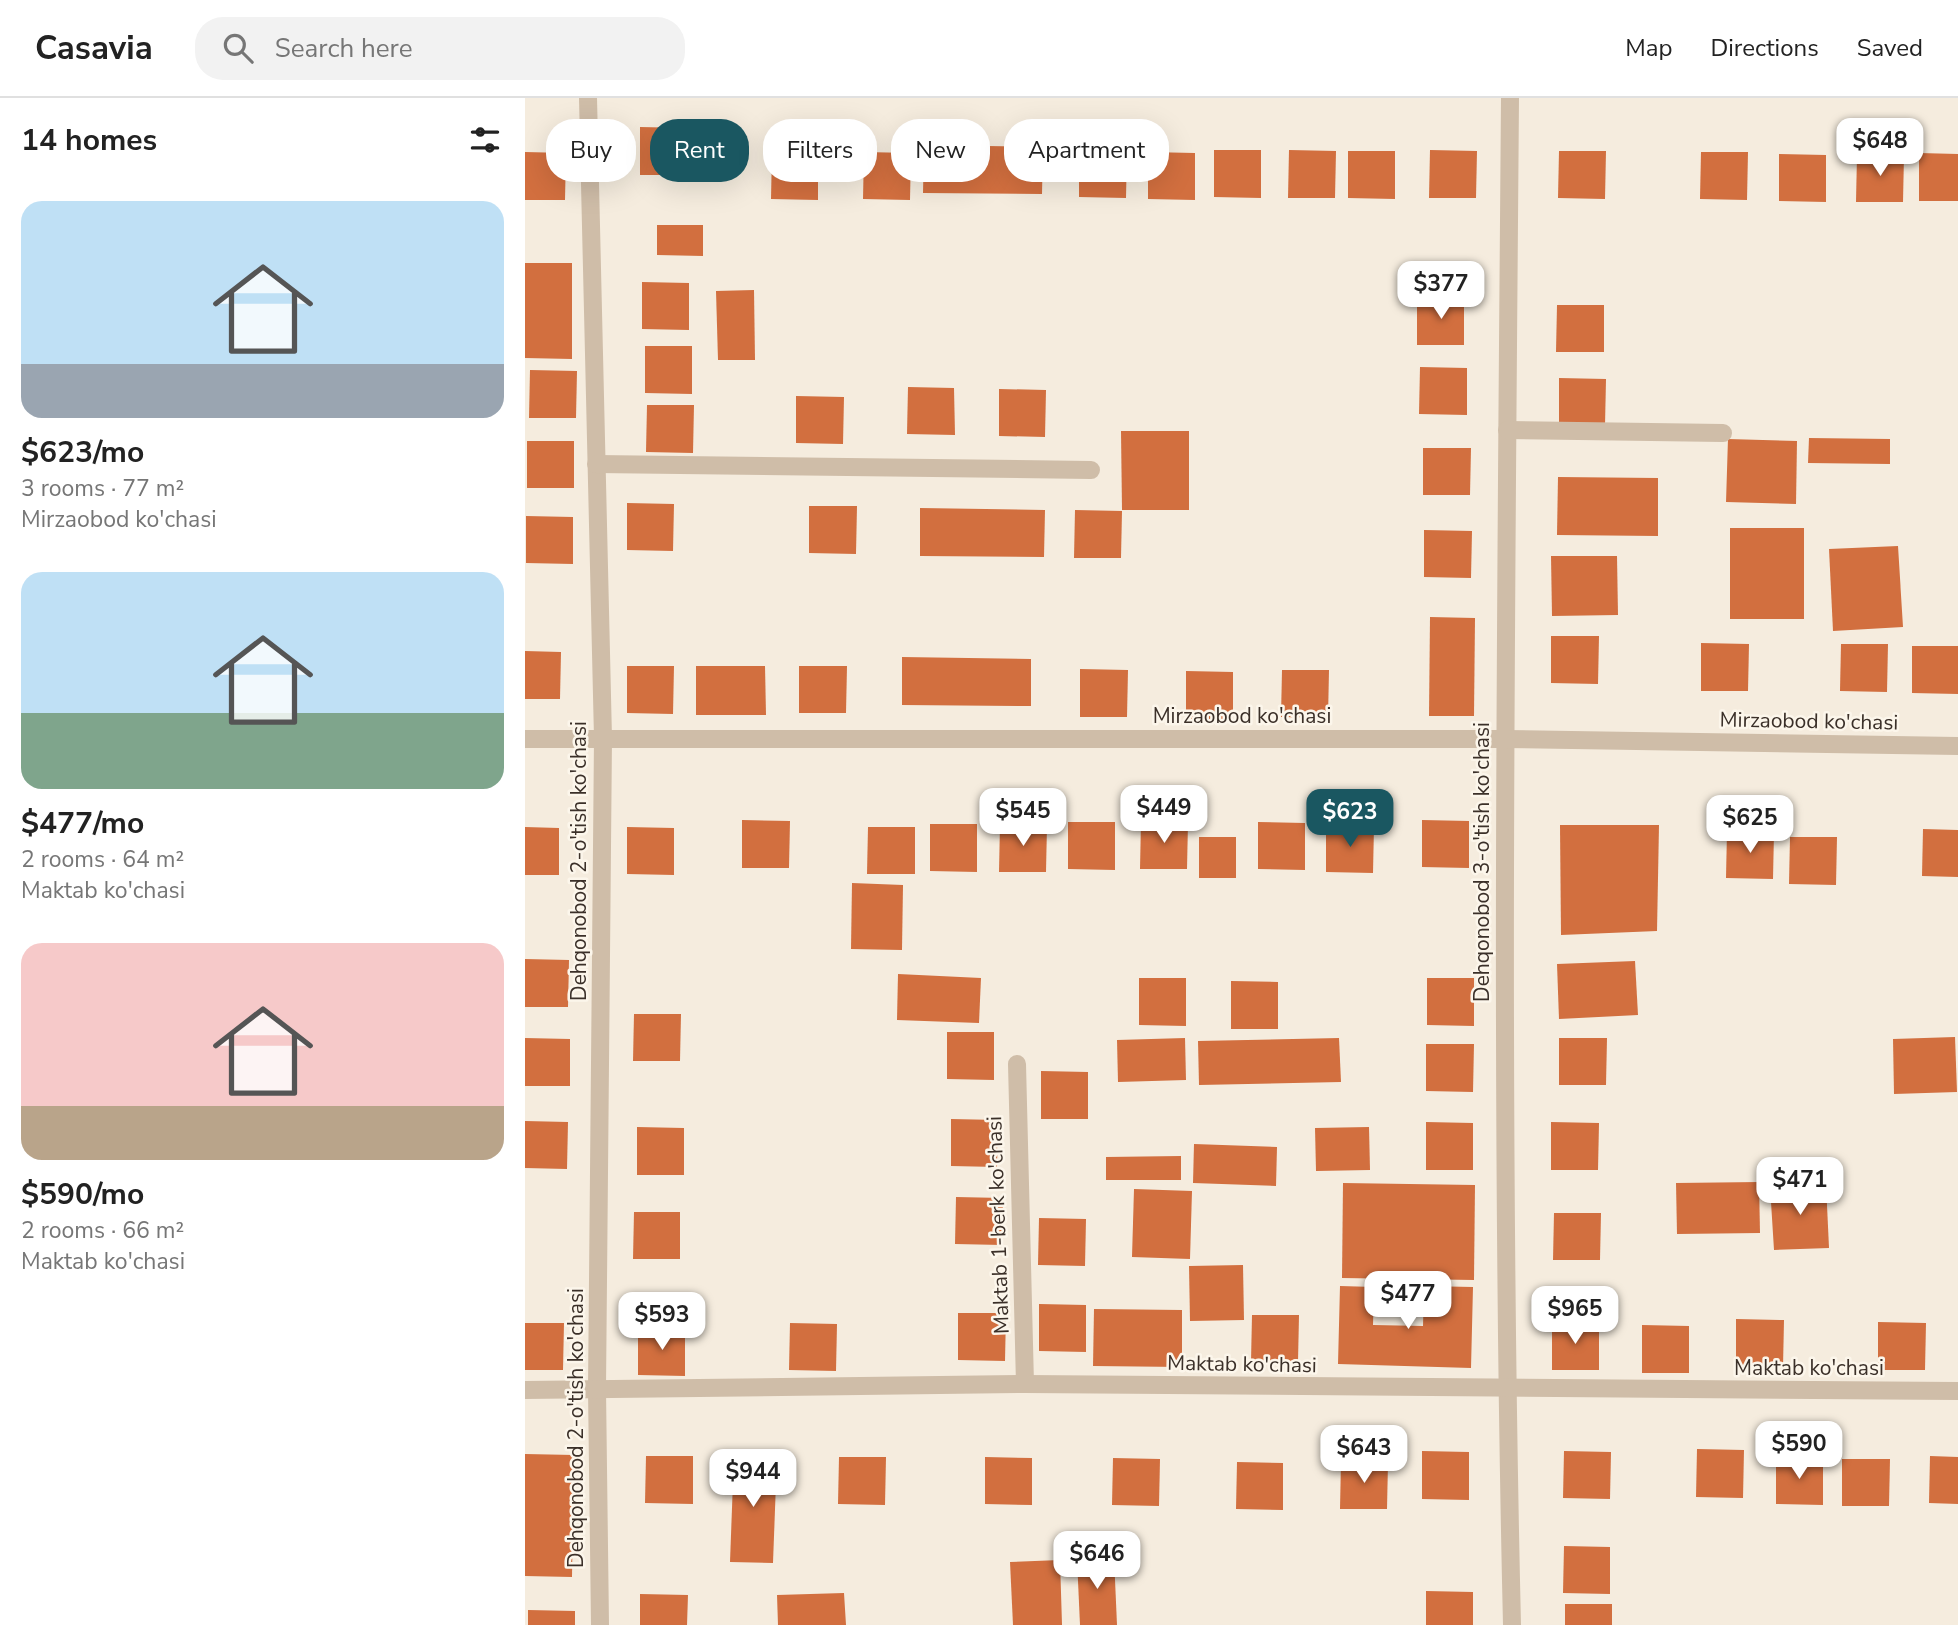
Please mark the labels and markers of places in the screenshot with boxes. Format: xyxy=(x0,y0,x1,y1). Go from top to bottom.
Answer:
pin: $648 xyxy=(1839,118,1921,178)
pin: $377 xyxy=(1400,262,1482,321)
pin: $449 xyxy=(1123,786,1205,845)
pin: $545 xyxy=(982,788,1064,848)
pin: $623 xyxy=(1309,790,1391,849)
pin: $625 xyxy=(1709,796,1791,855)
pin: $471 xyxy=(1759,1158,1841,1217)
pin: $477 xyxy=(1367,1272,1449,1331)
pin: $965 xyxy=(1534,1286,1616,1346)
pin: $593 xyxy=(621,1292,703,1352)
pin: $590 xyxy=(1758,1422,1840,1481)
pin: $643 xyxy=(1323,1426,1405,1485)
pin: $944 xyxy=(712,1450,794,1509)
pin: $646 xyxy=(1056,1532,1138,1591)

